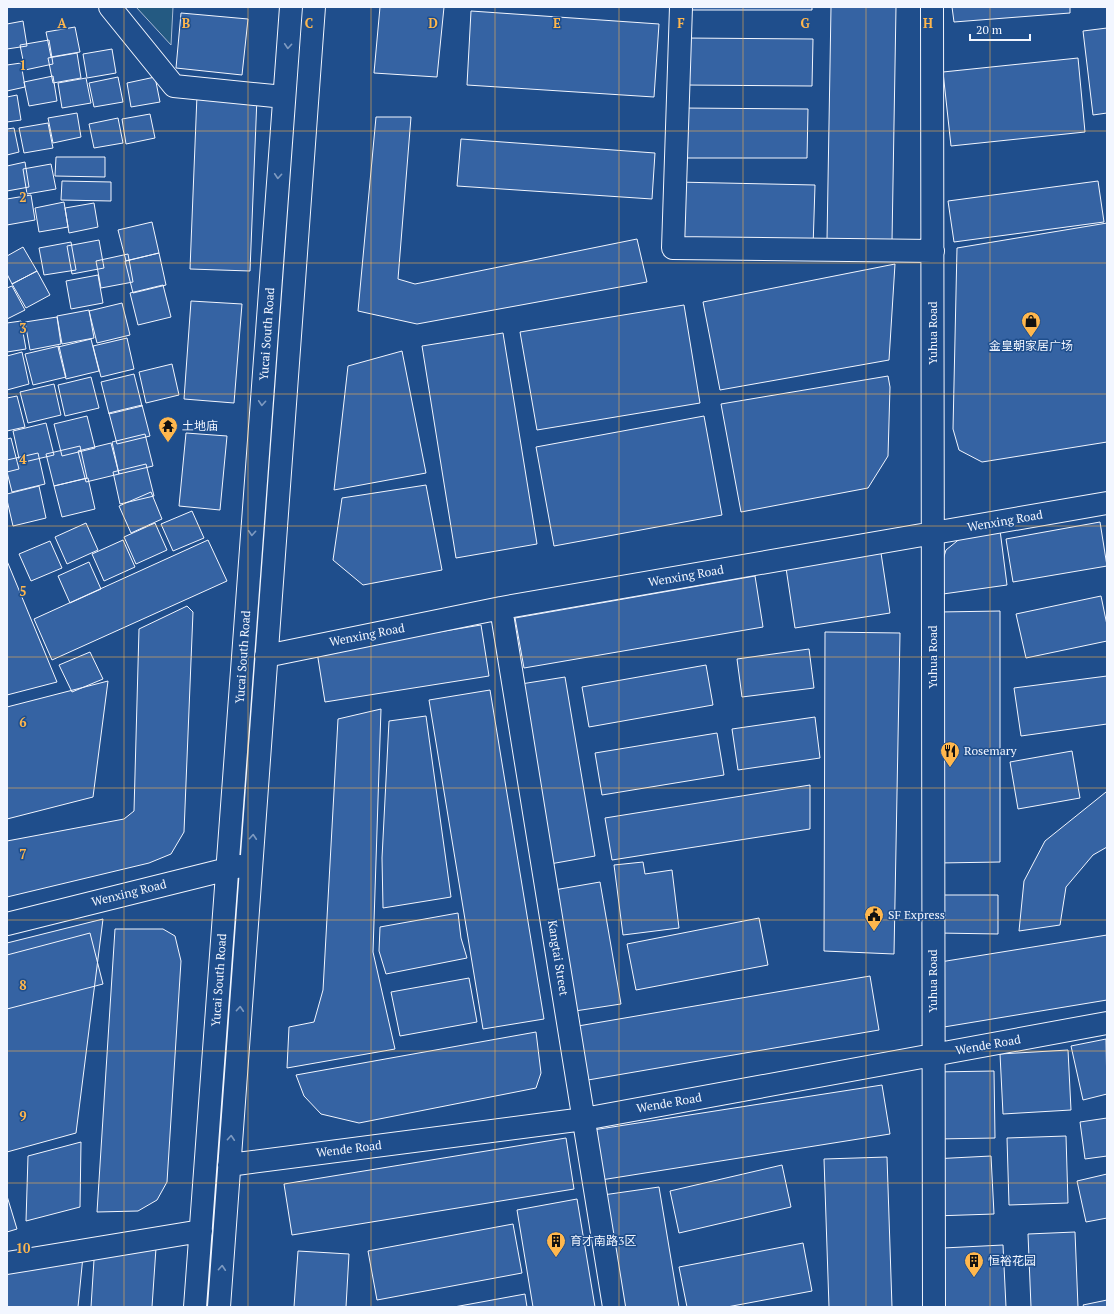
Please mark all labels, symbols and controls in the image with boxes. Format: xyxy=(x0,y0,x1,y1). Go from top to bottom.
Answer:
text: A xyxy=(57,14,67,32)
text: B xyxy=(182,14,190,32)
text: C xyxy=(305,14,313,32)
text: D xyxy=(428,14,438,32)
text: E xyxy=(553,14,561,32)
text: F xyxy=(677,14,685,32)
text: G xyxy=(800,14,810,32)
text: H xyxy=(923,14,933,32)
scale bar xyxy=(970,16,1030,42)
text: 20 m xyxy=(976,22,1003,37)
one-way arrow xyxy=(283,43,292,49)
text: 1 xyxy=(19,56,27,74)
one-way arrow xyxy=(274,173,283,179)
text: 2 xyxy=(19,188,27,206)
street label: Yucai South Road xyxy=(256,287,277,381)
street label: Yuhua Road xyxy=(925,301,940,365)
shop icon: 金皇朝家居广场 xyxy=(1020,310,1042,338)
text: 3 xyxy=(19,319,27,337)
place label: 金皇朝家居广场 xyxy=(989,338,1073,353)
one-way arrow xyxy=(257,400,266,406)
temple icon: 土地庙 xyxy=(157,415,179,443)
place label: 土地庙 xyxy=(182,418,218,433)
text: 4 xyxy=(19,450,27,468)
street label: Wenxing Road xyxy=(966,506,1044,535)
one-way arrow xyxy=(248,530,257,536)
street label: Wenxing Road xyxy=(647,561,725,590)
text: 5 xyxy=(19,582,27,600)
street label: Yucai South Road xyxy=(232,610,253,704)
street label: Wenxing Road xyxy=(328,620,406,649)
street label: Yuhua Road xyxy=(925,625,940,689)
text: 6 xyxy=(19,713,27,731)
restaurant icon: Rosemary xyxy=(939,740,961,768)
place label: Rosemary xyxy=(964,743,1018,758)
one-way arrow xyxy=(248,834,257,840)
text: 7 xyxy=(19,845,27,863)
street label: Wenxing Road xyxy=(90,876,168,909)
public building icon: SF Express xyxy=(863,904,885,932)
place label: SF Express xyxy=(888,907,945,922)
street label: Kangtai Street xyxy=(545,919,572,997)
street label: Yucai South Road xyxy=(208,933,229,1027)
street label: Yuhua Road xyxy=(925,949,940,1013)
text: 8 xyxy=(19,976,27,994)
one-way arrow xyxy=(236,1006,245,1012)
street label: Wende Road xyxy=(954,1031,1022,1058)
street label: Wende Road xyxy=(635,1089,703,1116)
text: 9 xyxy=(19,1107,27,1125)
one-way arrow xyxy=(226,1135,235,1141)
street label: Wende Road xyxy=(315,1137,383,1160)
building icon: 育才南路3区 xyxy=(545,1230,567,1258)
place label: 育才南路3区 xyxy=(570,1233,636,1248)
text: 10 xyxy=(16,1239,31,1257)
building icon: 恒裕花园 xyxy=(963,1250,985,1278)
place label: 恒裕花园 xyxy=(988,1253,1036,1268)
one-way arrow xyxy=(217,1265,226,1271)

